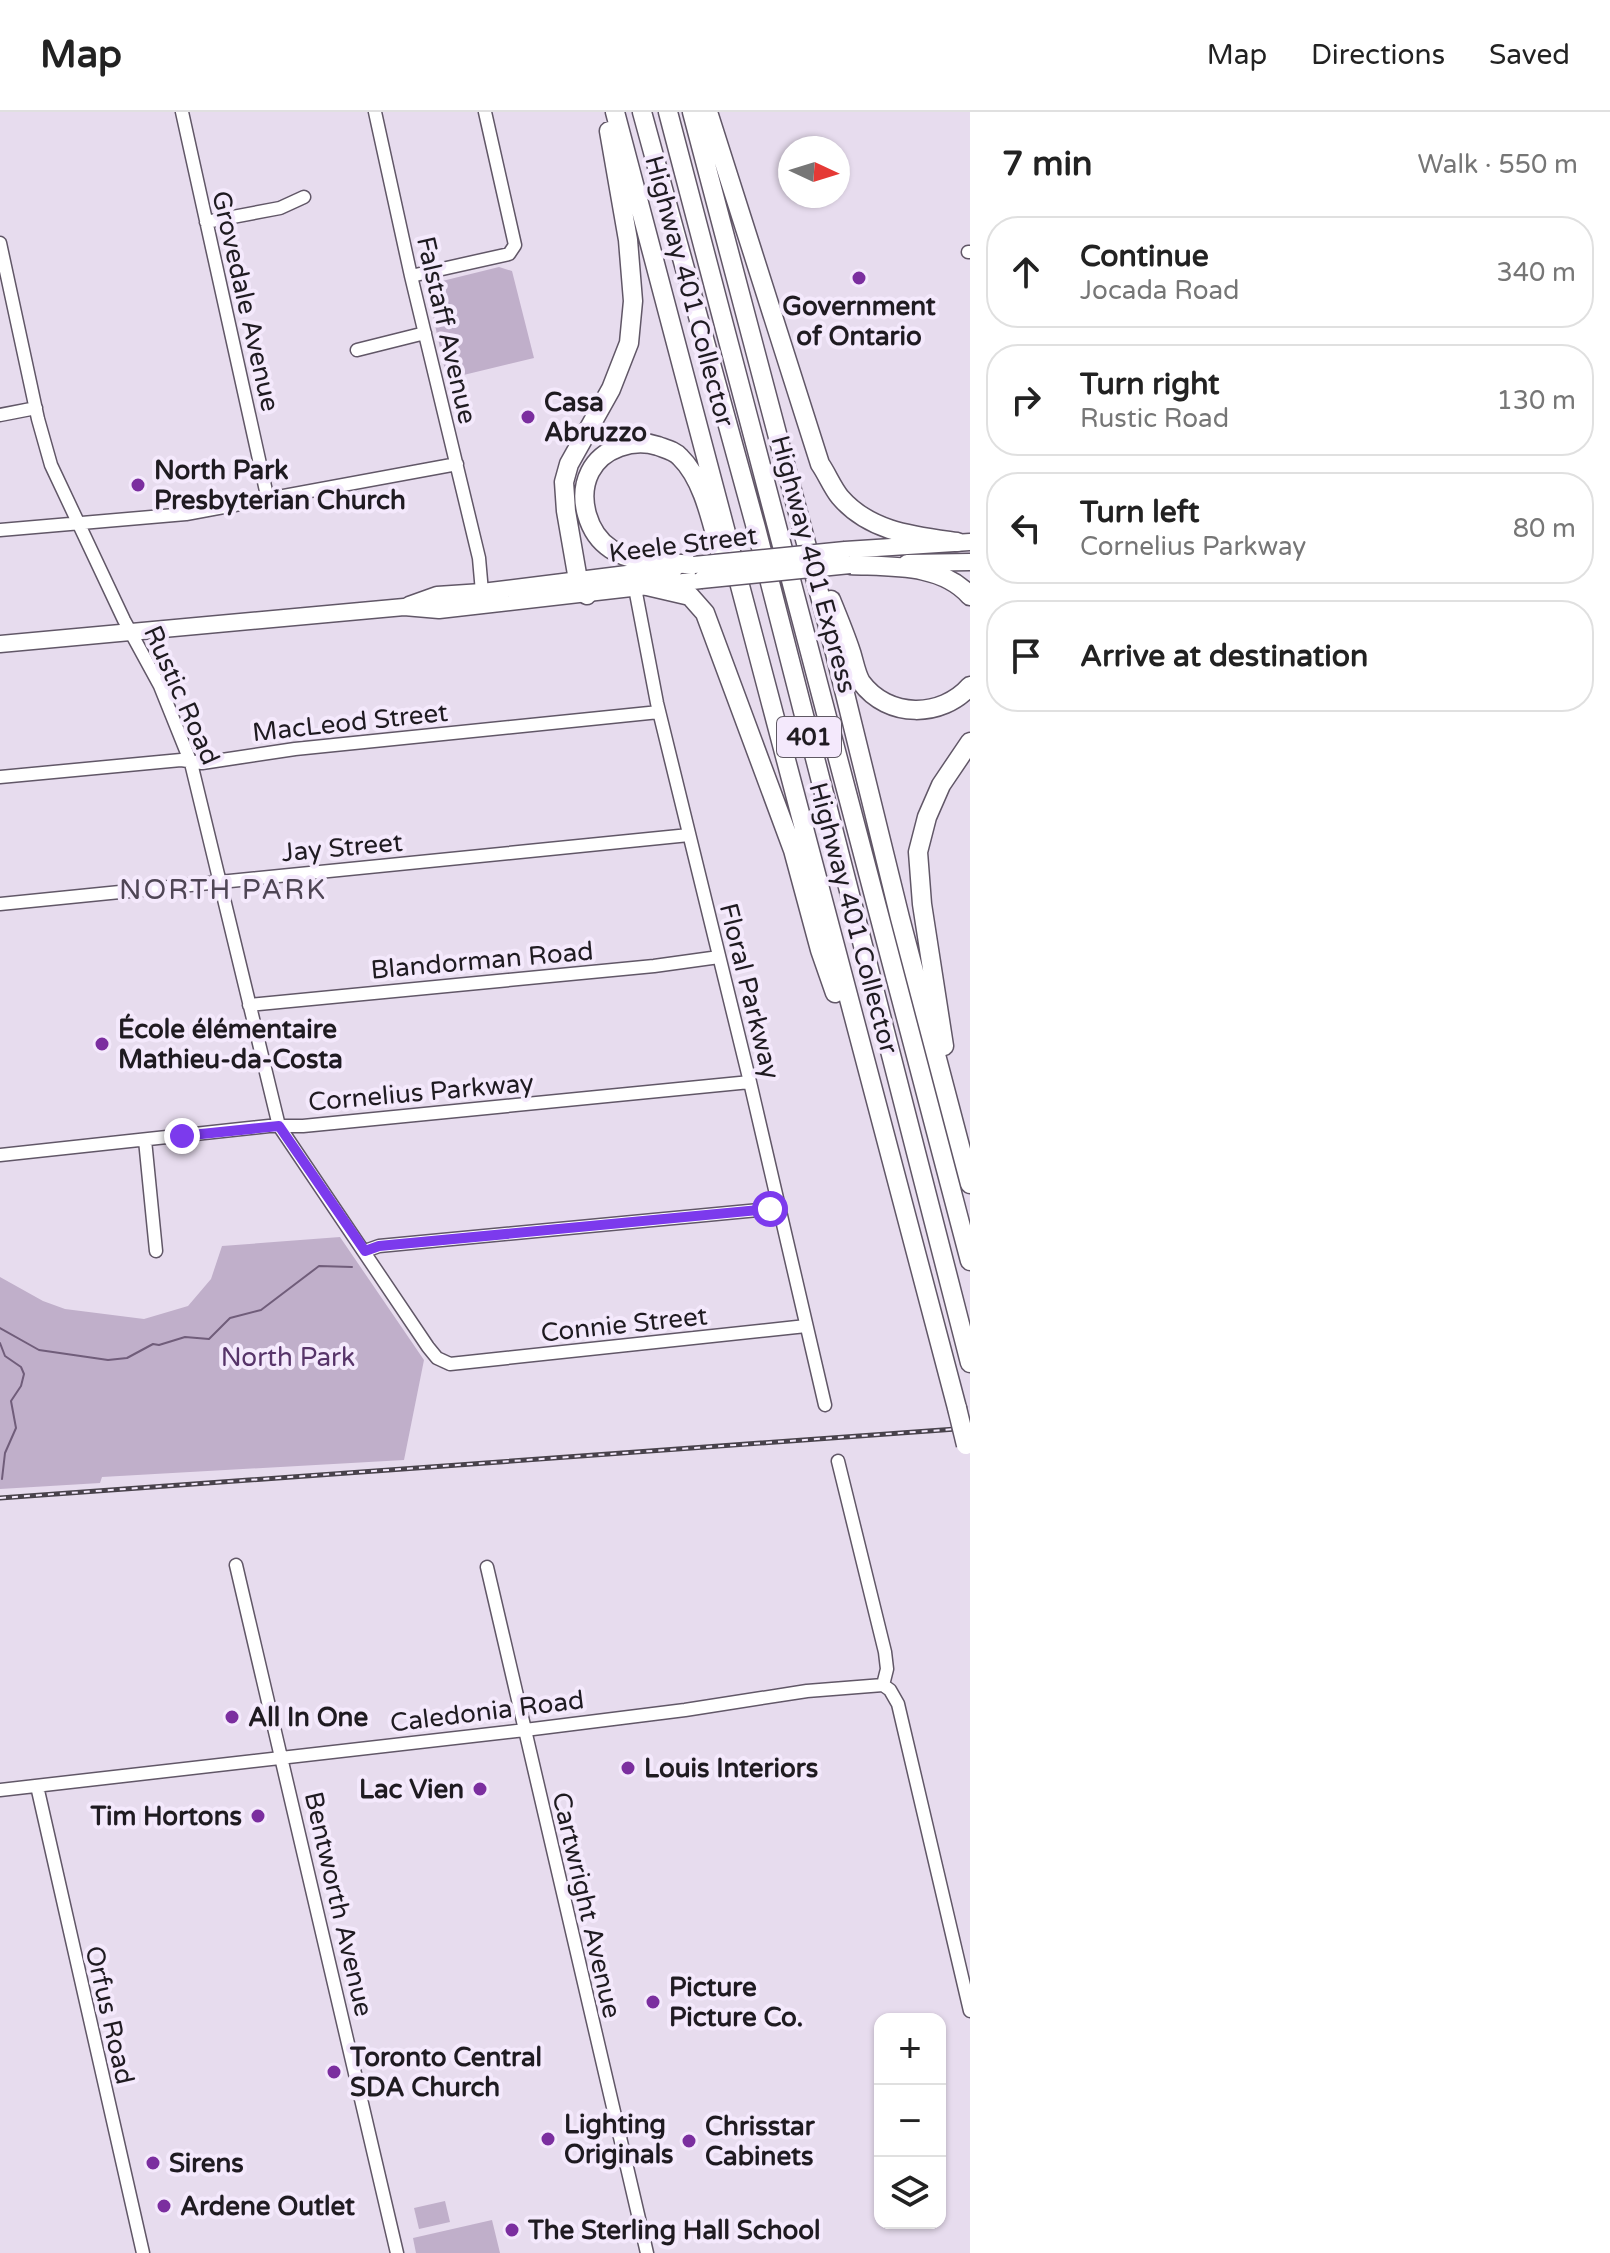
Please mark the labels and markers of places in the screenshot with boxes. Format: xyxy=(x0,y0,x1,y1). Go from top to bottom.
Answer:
marker: Government of Ontario xyxy=(850,269,868,287)
place label: Government of Ontario xyxy=(782,291,936,352)
place label: Casa Abruzzo xyxy=(544,387,647,448)
marker: Casa Abruzzo xyxy=(519,408,537,426)
place label: North Park Presbyterian Church xyxy=(154,455,406,516)
marker: North Park Presbyterian Church xyxy=(129,476,147,494)
place label: École élémentaire Mathieu-da-Costa xyxy=(118,1013,343,1075)
marker: École élémentaire Mathieu-da-Costa xyxy=(93,1035,111,1053)
place label: All In One xyxy=(248,1702,368,1733)
marker: All In One xyxy=(223,1708,241,1726)
place label: Louis Interiors xyxy=(644,1753,818,1784)
marker: Louis Interiors xyxy=(619,1759,637,1777)
place label: Lac Vien xyxy=(359,1774,464,1805)
marker: Lac Vien xyxy=(471,1780,489,1798)
place label: Tim Hortons xyxy=(89,1801,242,1832)
marker: Tim Hortons xyxy=(249,1807,267,1825)
place label: Picture Picture Co. xyxy=(669,1972,803,2033)
marker: Picture Picture Co. xyxy=(644,1993,662,2011)
place label: Toronto Central SDA Church xyxy=(349,2042,542,2103)
marker: Toronto Central SDA Church xyxy=(325,2063,343,2081)
place label: Lighting Originals xyxy=(564,2109,674,2170)
place label: Chrisstar Cabinets xyxy=(705,2111,816,2172)
marker: Lighting Originals xyxy=(539,2130,557,2148)
marker: Chrisstar Cabinets xyxy=(680,2132,698,2150)
place label: Sirens xyxy=(169,2148,244,2179)
marker: Sirens xyxy=(144,2154,162,2172)
place label: Ardene Outlet xyxy=(180,2191,355,2222)
marker: Ardene Outlet xyxy=(155,2197,173,2215)
place label: The Sterling Hall School xyxy=(527,2215,821,2246)
marker: The Sterling Hall School xyxy=(503,2221,521,2239)

